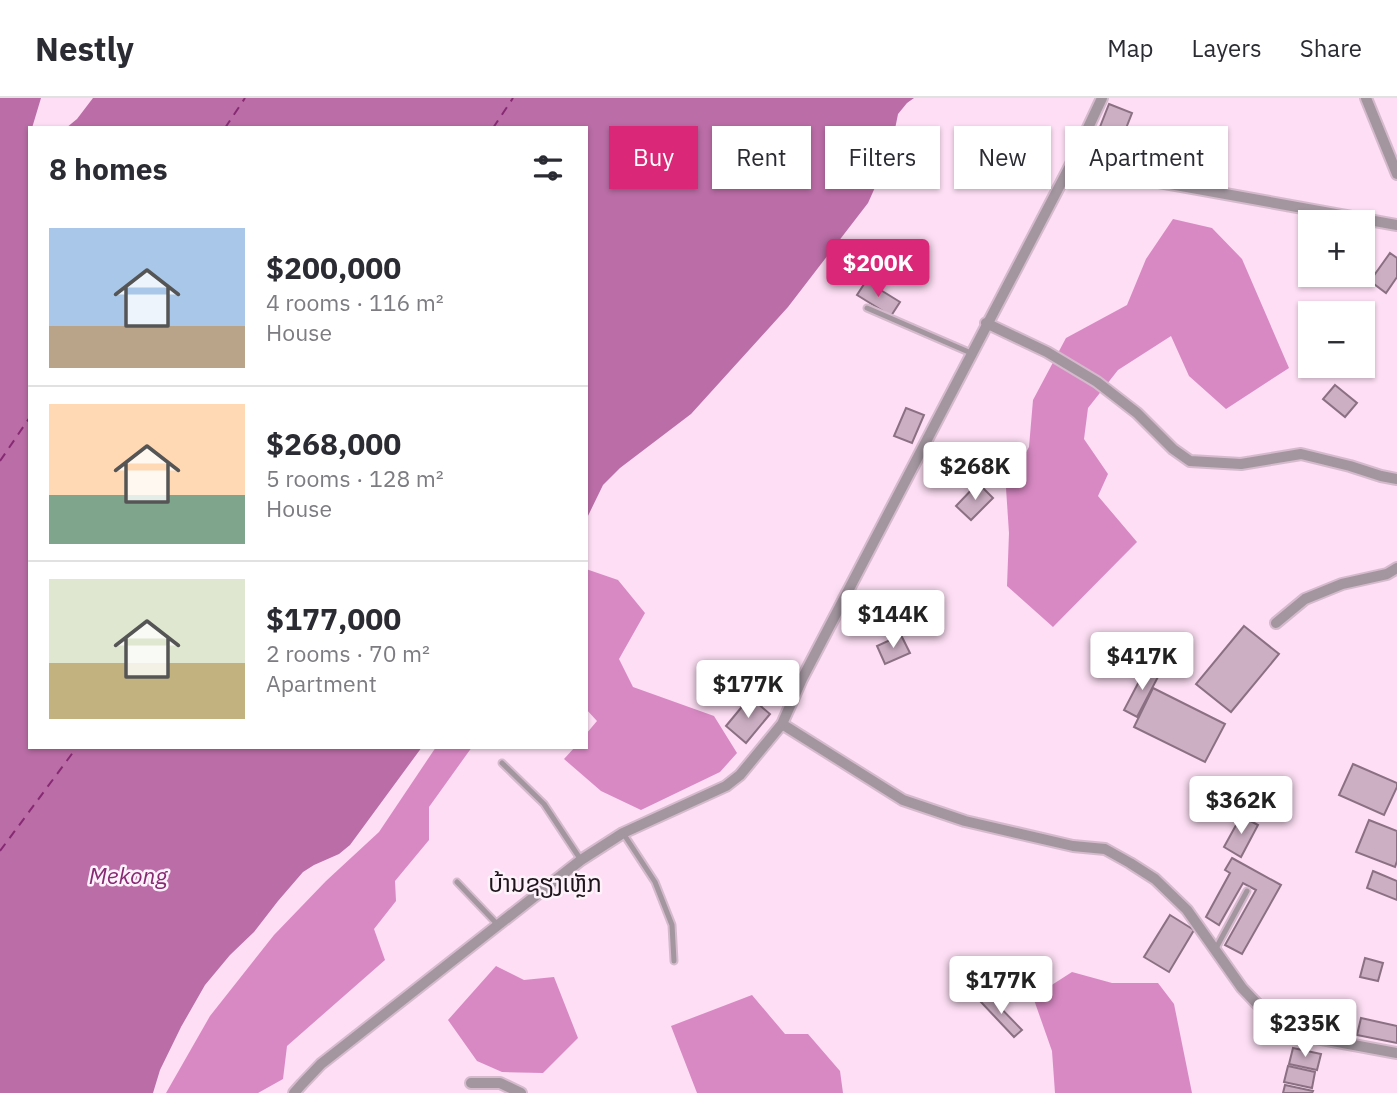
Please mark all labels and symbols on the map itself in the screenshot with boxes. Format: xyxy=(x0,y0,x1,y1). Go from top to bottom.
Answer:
pin: $200K xyxy=(829,240,927,299)
pin: $268K xyxy=(926,442,1024,502)
pin: $144K xyxy=(844,590,942,650)
pin: $417K xyxy=(1093,632,1191,692)
pin: $177K xyxy=(699,660,797,720)
pin: $362K xyxy=(1192,776,1290,836)
water label: Mekong xyxy=(89,860,169,890)
district label: ບ້ານຊຽງເຫຼັກ xyxy=(488,867,602,899)
pin: $177K xyxy=(952,956,1050,1016)
pin: $235K xyxy=(1256,1000,1354,1059)

